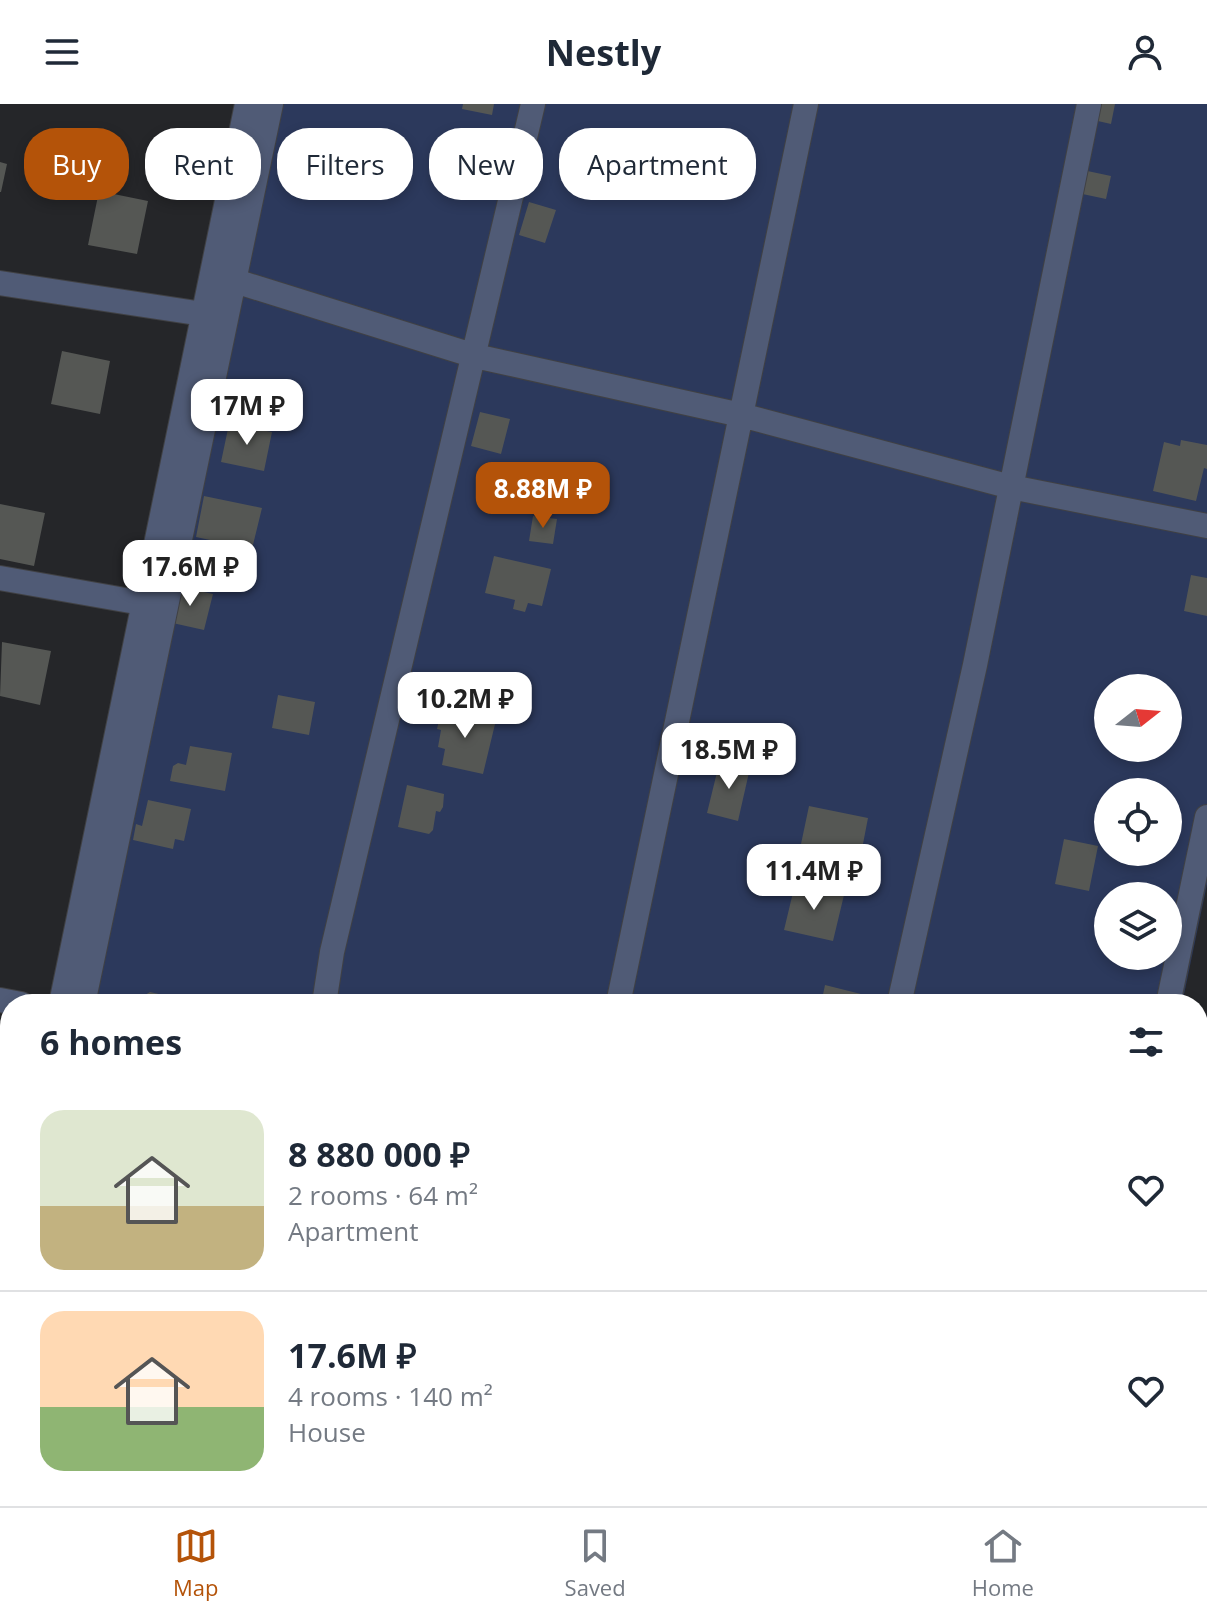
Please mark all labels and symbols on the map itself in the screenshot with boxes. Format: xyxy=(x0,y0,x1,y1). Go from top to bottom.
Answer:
pin: 17M ₽ xyxy=(191,379,303,447)
pin: 8.88M ₽ xyxy=(469,462,617,530)
pin: 17.6M ₽ xyxy=(116,540,264,608)
pin: 10.2M ₽ xyxy=(391,672,539,740)
north arrow xyxy=(1094,674,1182,762)
pin: 18.5M ₽ xyxy=(655,723,803,791)
pin: 11.4M ₽ xyxy=(740,844,888,912)

